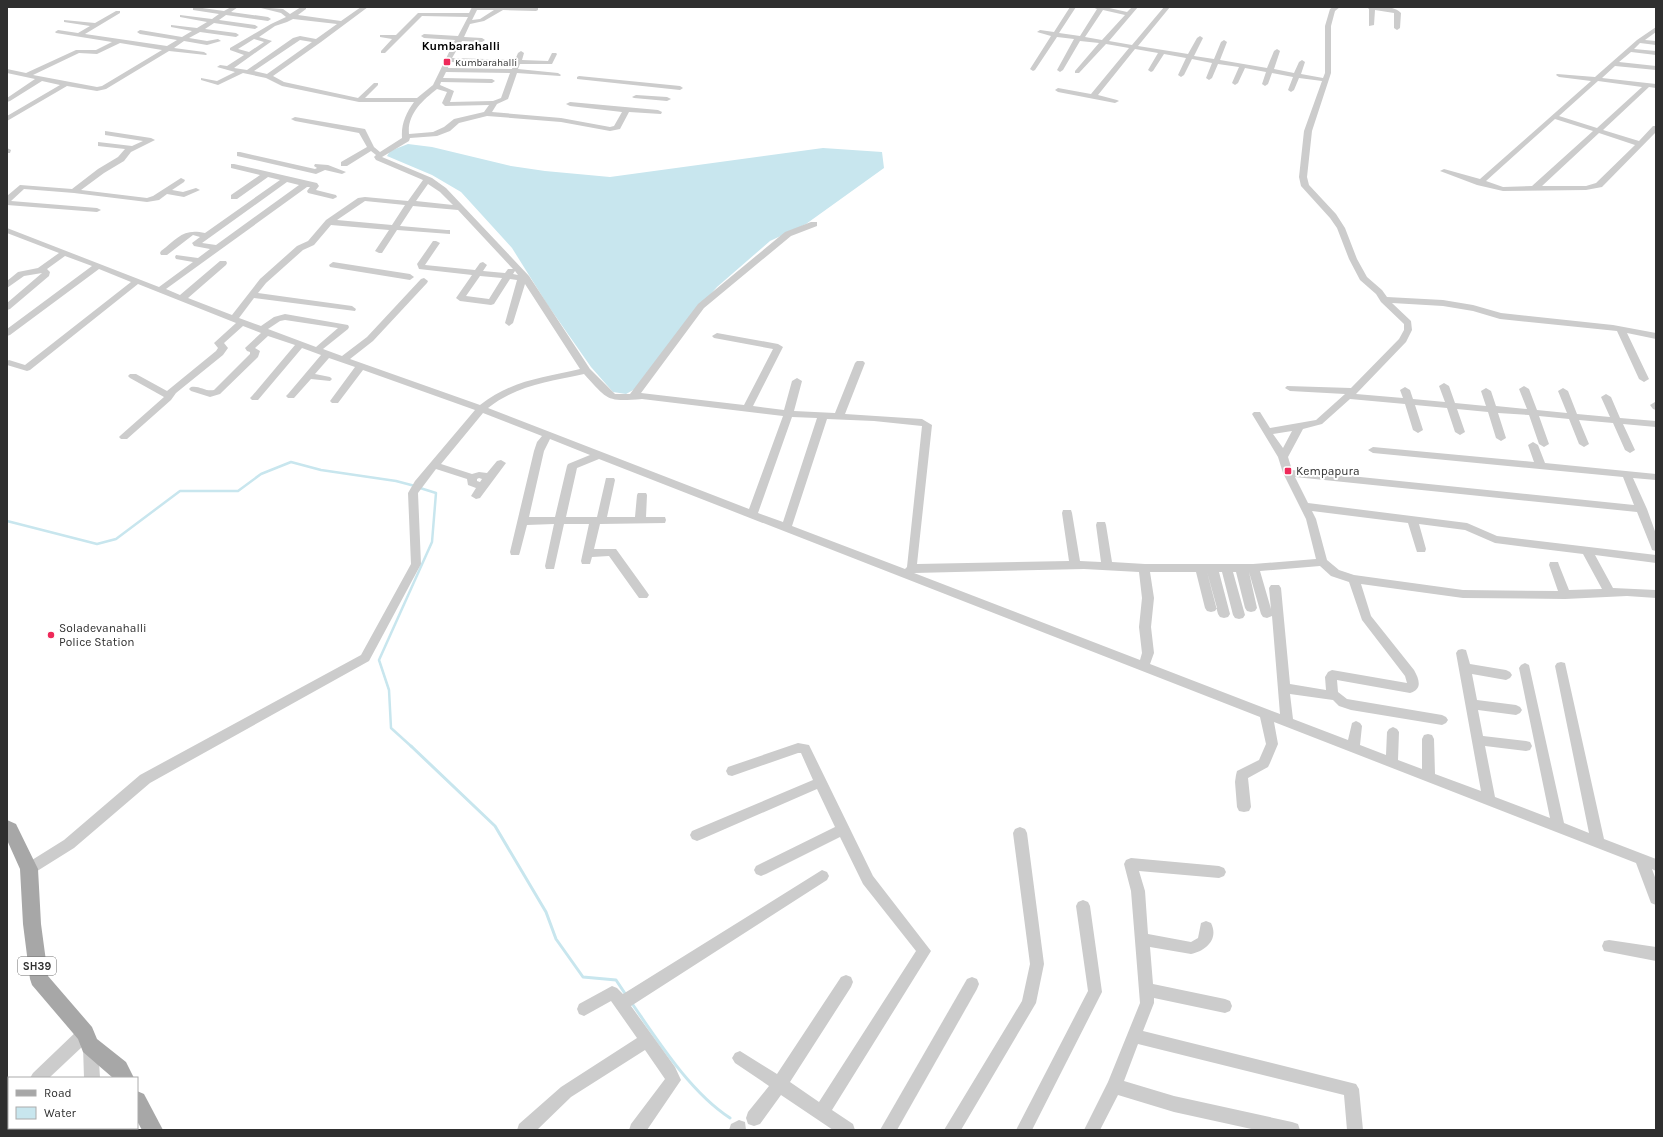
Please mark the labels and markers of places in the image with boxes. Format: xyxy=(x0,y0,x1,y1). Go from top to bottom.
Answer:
marker: Kumbarahalli xyxy=(442,57,452,67)
place label: Kumbarahalli xyxy=(455,57,517,69)
place label: Kempapura xyxy=(1296,464,1360,478)
marker: Kempapura xyxy=(1283,466,1293,476)
place label: Soladevanahalli Police Station xyxy=(59,621,147,649)
marker: Soladevanahalli Police Station xyxy=(46,630,56,640)

